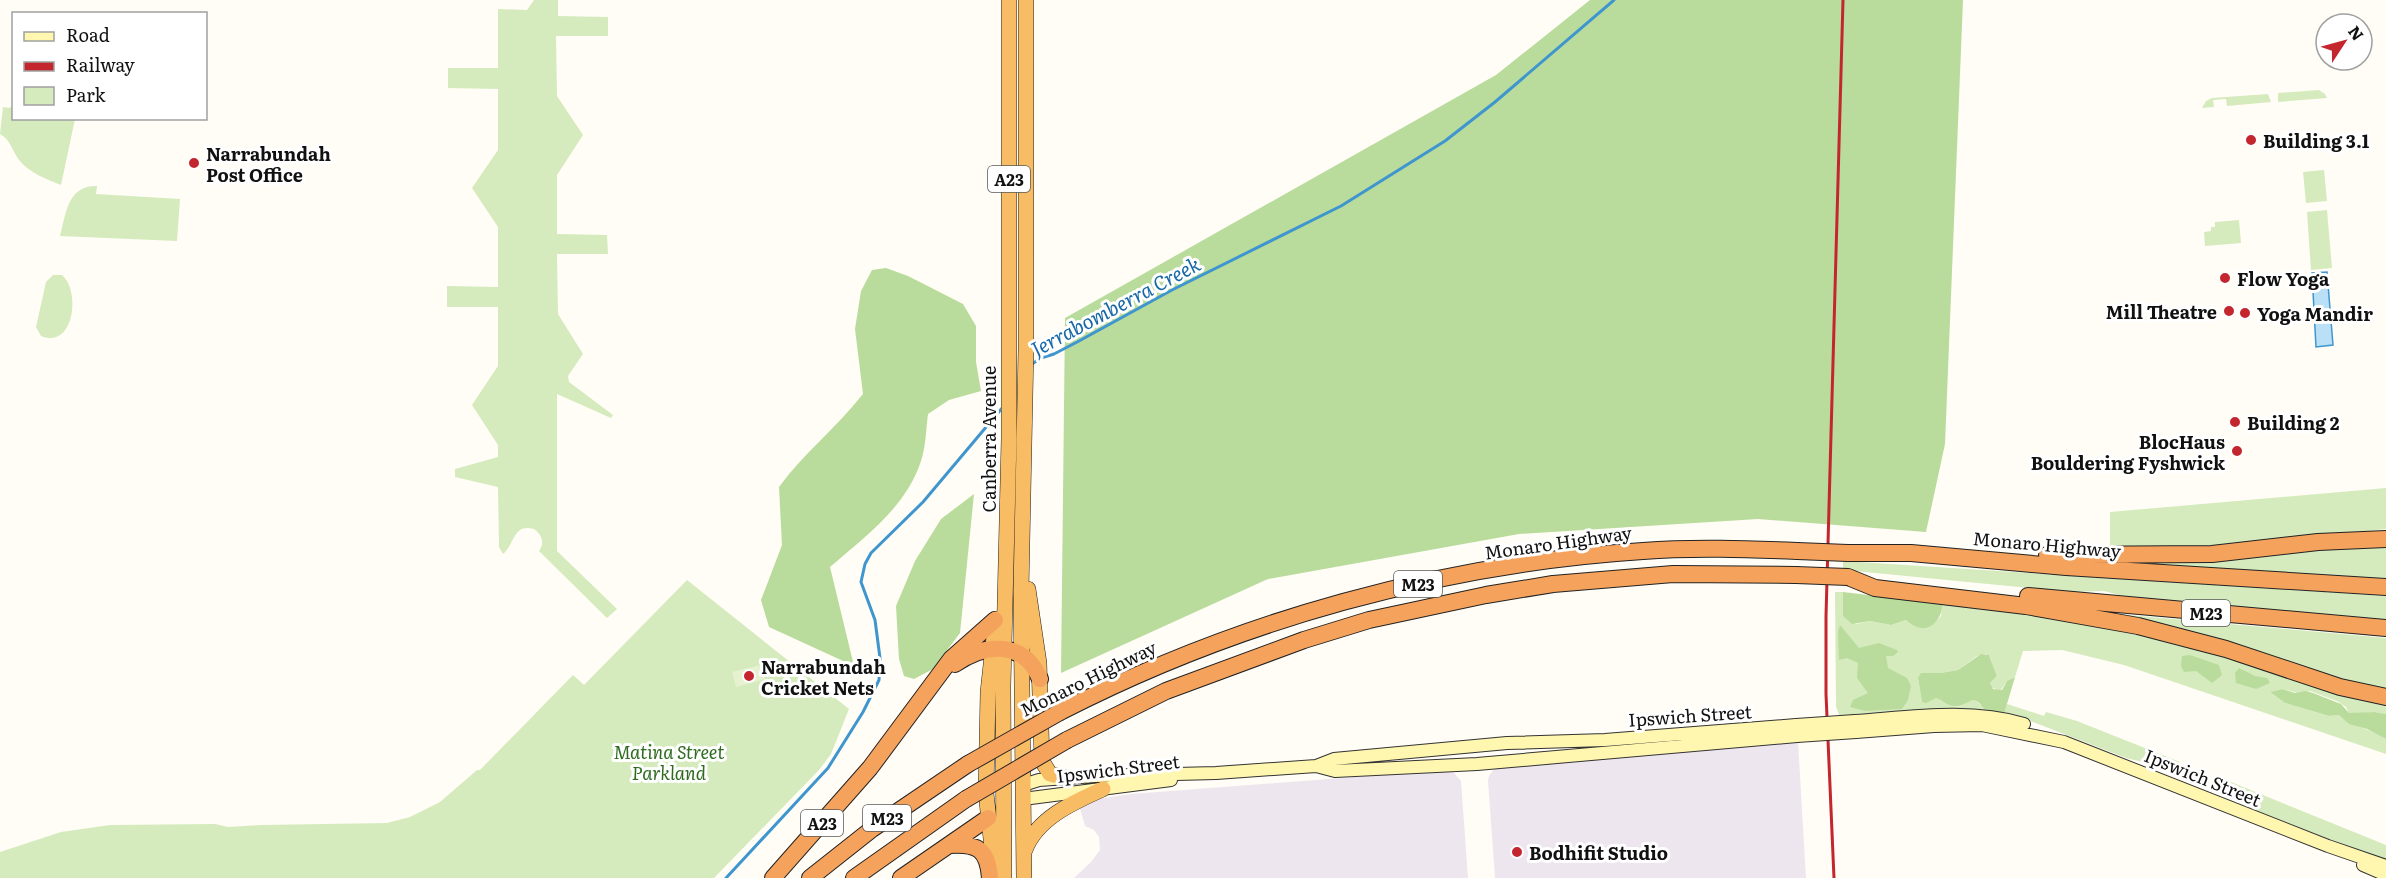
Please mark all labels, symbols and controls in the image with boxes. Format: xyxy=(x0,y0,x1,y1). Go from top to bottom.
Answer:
legend xyxy=(12,12,207,120)
north arrow xyxy=(2314,12,2374,72)
text: N xyxy=(2343,20,2371,45)
text: Road xyxy=(66,21,110,48)
text: Railway xyxy=(66,51,135,78)
text: Park xyxy=(66,81,107,108)
place label: Building 3.1 xyxy=(2263,127,2370,154)
marker: Building 3.1 xyxy=(2244,133,2258,147)
place label: Narrabundah Post Office xyxy=(206,140,331,188)
marker: Narrabundah Post Office xyxy=(187,156,201,170)
road number: A23 xyxy=(988,166,1030,192)
water label: Jerrabomberra Creek xyxy=(1025,248,1205,362)
place label: Flow Yoga xyxy=(2237,265,2330,292)
marker: Flow Yoga xyxy=(2218,271,2232,285)
place label: Mill Theatre xyxy=(2106,298,2217,325)
place label: Yoga Mandir xyxy=(2257,300,2373,327)
marker: Mill Theatre xyxy=(2222,304,2236,318)
marker: Yoga Mandir xyxy=(2238,306,2252,320)
street label: Canberra Avenue xyxy=(975,366,1002,512)
place label: Building 2 xyxy=(2247,409,2340,436)
marker: Building 2 xyxy=(2228,415,2242,429)
place label: BlocHaus Bouldering Fyshwick xyxy=(2031,428,2226,476)
marker: BlocHaus Bouldering Fyshwick xyxy=(2230,444,2244,458)
street label: Monaro Highway xyxy=(1483,518,1634,566)
street label: Monaro Highway xyxy=(1972,524,2123,564)
road number: M23 xyxy=(1394,571,1442,597)
road number: M23 xyxy=(2182,600,2230,626)
street label: Monaro Highway xyxy=(1015,633,1161,723)
place label: Narrabundah Cricket Nets xyxy=(761,653,886,701)
marker: Narrabundah Cricket Nets xyxy=(742,669,756,683)
street label: Ipswich Street xyxy=(1627,697,1753,733)
park label: Matina Street Parkland xyxy=(614,738,724,786)
street label: Ipswich Street xyxy=(2141,741,2266,813)
street label: Ipswich Street xyxy=(1055,747,1182,789)
road number: M23 xyxy=(863,805,911,831)
road number: A23 xyxy=(801,810,843,836)
place label: Bodhifit Studio xyxy=(1529,839,1668,866)
marker: Bodhifit Studio xyxy=(1510,845,1524,859)

